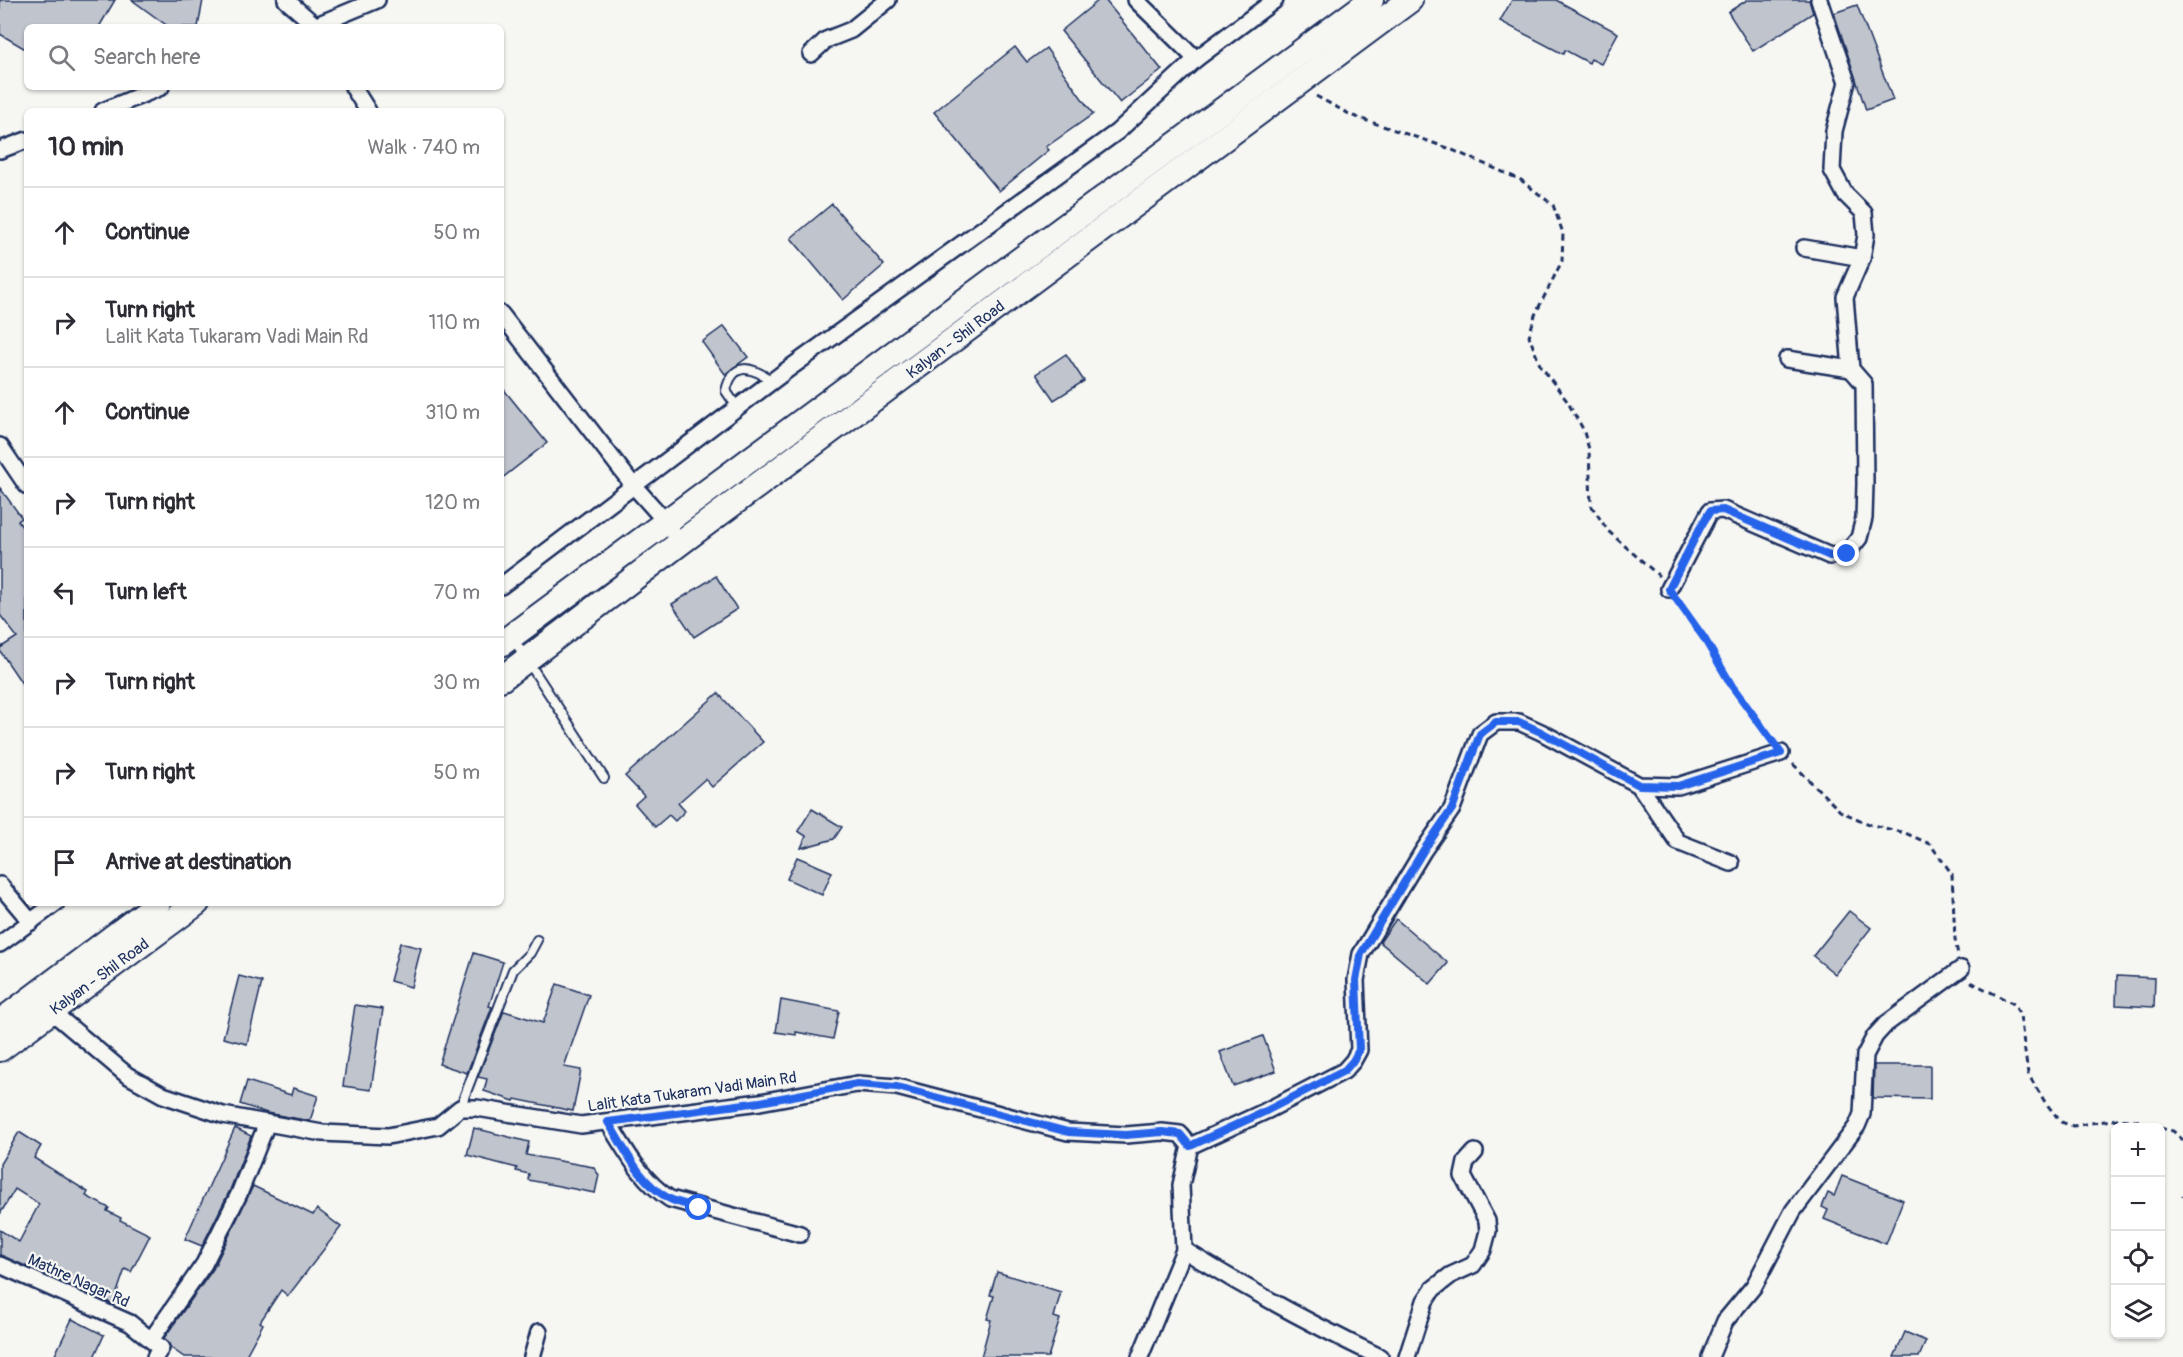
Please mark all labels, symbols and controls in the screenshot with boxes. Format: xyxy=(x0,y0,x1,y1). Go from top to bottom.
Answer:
search box xyxy=(24,24,504,90)
icon: search xyxy=(45,41,78,74)
text: Search here xyxy=(93,43,200,71)
text: 10 min xyxy=(48,131,124,163)
text: Walk · 740 m xyxy=(367,135,480,160)
icon: ahead xyxy=(48,216,81,249)
text: Continue xyxy=(105,218,189,246)
text: 50 m xyxy=(433,220,480,245)
text: Turn right xyxy=(105,296,195,324)
street label: Kalyan - Shil Road xyxy=(903,296,1009,383)
icon: right xyxy=(48,306,81,339)
text: 110 m xyxy=(429,310,480,335)
text: Lalit Kata Tukaram Vadi Main Rd xyxy=(105,324,369,349)
icon: ahead xyxy=(48,396,81,429)
text: Continue xyxy=(105,398,189,426)
text: 310 m xyxy=(425,400,480,425)
icon: right xyxy=(48,486,81,519)
text: Turn right xyxy=(105,488,195,516)
text: 120 m xyxy=(425,490,480,515)
route end xyxy=(1833,540,1859,566)
icon: left xyxy=(48,576,81,609)
text: Turn left xyxy=(105,578,187,606)
text: 70 m xyxy=(434,580,480,605)
icon: right xyxy=(48,666,81,699)
text: Turn right xyxy=(105,668,195,696)
text: 30 m xyxy=(433,670,480,695)
icon: right xyxy=(48,756,81,789)
text: Turn right xyxy=(105,758,195,786)
text: 50 m xyxy=(433,760,480,785)
icon: arrive xyxy=(48,846,81,879)
text: Arrive at destination xyxy=(105,848,291,876)
street label: Kalyan - Shil Road xyxy=(46,934,153,1020)
street label: Lalit Kata Tukaram Vadi Main Rd xyxy=(586,1067,798,1117)
map controls xyxy=(2111,1123,2165,1339)
button: + xyxy=(2111,1123,2165,1177)
button: − xyxy=(2111,1177,2165,1231)
route start xyxy=(685,1194,711,1220)
button: locate xyxy=(2111,1231,2165,1285)
street label: Mathre Nagar Rd xyxy=(25,1250,133,1312)
button: layers xyxy=(2111,1285,2165,1339)

